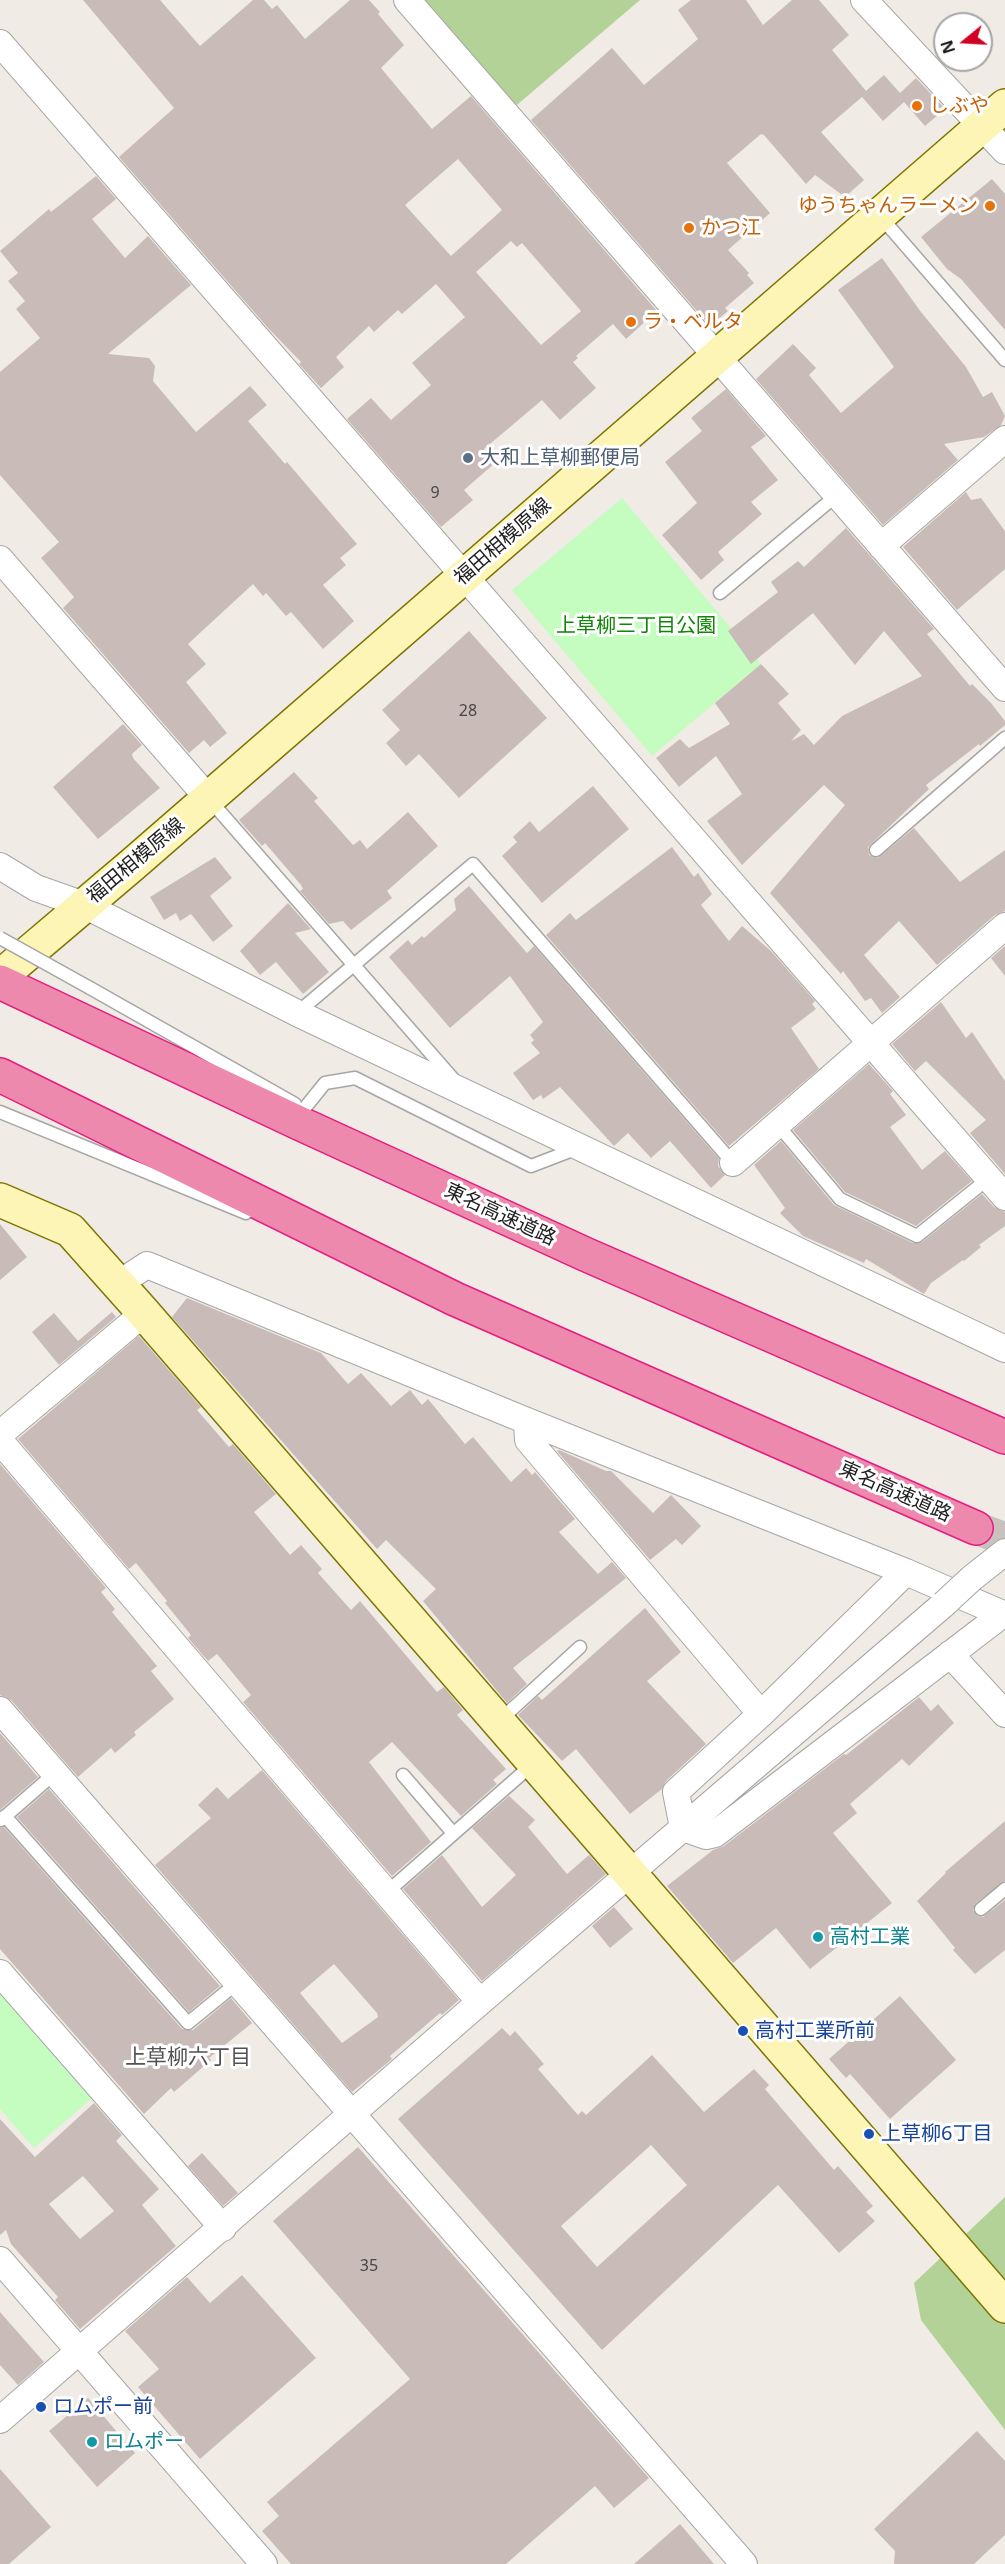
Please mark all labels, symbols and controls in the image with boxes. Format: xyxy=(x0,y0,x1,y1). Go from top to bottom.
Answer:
north arrow xyxy=(933,12,993,72)
text: N xyxy=(935,37,960,57)
place label: しぶや xyxy=(929,94,989,118)
marker: しぶや xyxy=(910,99,924,113)
place label: ゆうちゃんラーメン xyxy=(798,194,978,218)
marker: ゆうちゃんラーメン xyxy=(983,199,997,213)
place label: かつ江 xyxy=(701,216,761,240)
marker: かつ江 xyxy=(682,221,696,235)
place label: ラ・ベルタ xyxy=(643,310,743,334)
marker: ラ・ベルタ xyxy=(624,315,638,329)
place label: 大和上草柳郵便局 xyxy=(480,446,640,470)
marker: 大和上草柳郵便局 xyxy=(461,451,475,465)
house number: 9 xyxy=(430,483,440,503)
street label: 福田相模原線 xyxy=(450,494,556,590)
park label: 上草柳三丁目公園 xyxy=(556,614,716,638)
house number: 28 xyxy=(459,701,477,721)
street label: 福田相模原線 xyxy=(82,813,190,909)
street label: 東名高速道路 xyxy=(441,1179,559,1251)
street label: 東名高速道路 xyxy=(835,1457,955,1527)
place label: 高村工業 xyxy=(830,1925,910,1949)
marker: 高村工業 xyxy=(811,1930,825,1944)
place label: 高村工業所前 xyxy=(755,2019,875,2043)
marker: 高村工業所前 xyxy=(736,2024,750,2038)
district label: 上草柳六丁目 xyxy=(125,2045,251,2071)
place label: 上草柳6丁目 xyxy=(881,2122,992,2146)
marker: 上草柳6丁目 xyxy=(862,2127,876,2141)
house number: 35 xyxy=(360,2256,378,2276)
place label: ロムポー前 xyxy=(53,2395,153,2419)
marker: ロムポー前 xyxy=(34,2400,48,2414)
place label: ロムポー xyxy=(104,2430,184,2454)
marker: ロムポー xyxy=(85,2435,99,2449)

